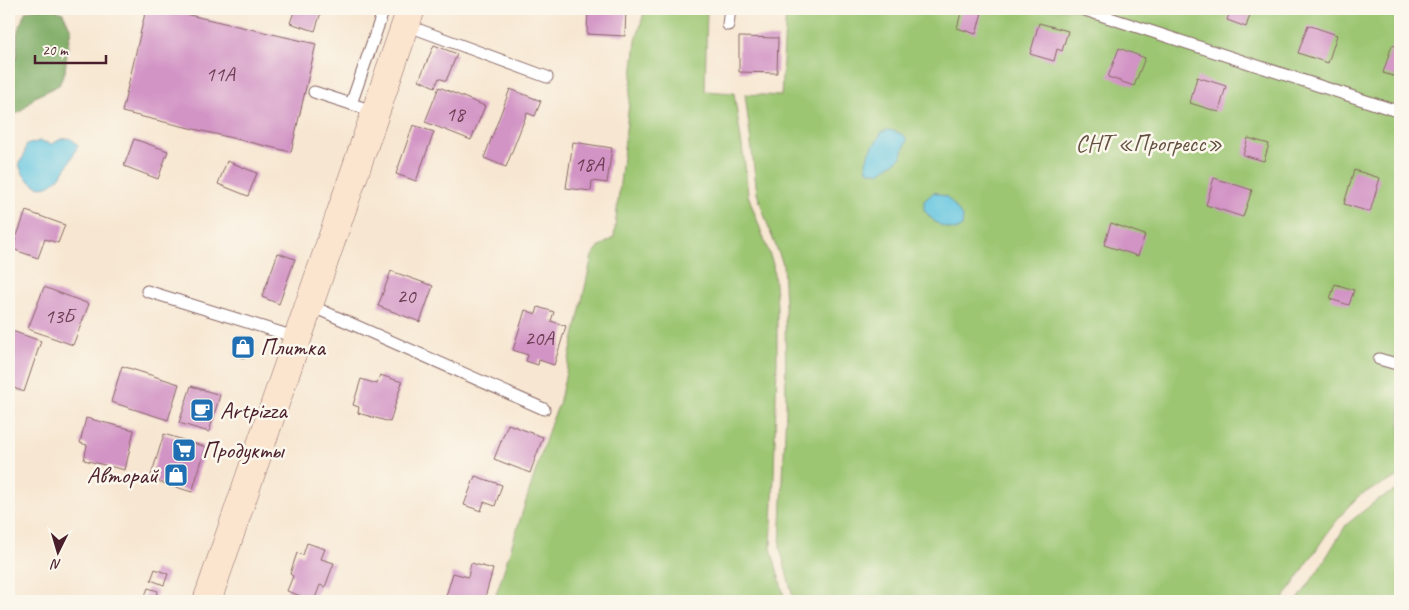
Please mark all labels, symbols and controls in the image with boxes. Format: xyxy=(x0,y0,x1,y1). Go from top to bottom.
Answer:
scale bar xyxy=(35,32,106,64)
text: 20 m xyxy=(42,41,69,60)
house number: 11А xyxy=(205,61,236,87)
house number: 18 xyxy=(446,101,467,127)
park label: СНТ «Прогресс» xyxy=(1076,128,1222,158)
house number: 18А xyxy=(574,151,605,177)
house number: 20 xyxy=(397,283,417,309)
house number: 13Б xyxy=(44,303,77,329)
house number: 20А xyxy=(524,325,555,351)
place label: Плитка xyxy=(260,332,326,362)
shop icon: Плитка xyxy=(230,334,256,360)
place label: Artpizza xyxy=(220,395,288,425)
cafe icon: Artpizza xyxy=(189,397,215,423)
place label: Продукты xyxy=(202,435,286,465)
supermarket icon: Продукты xyxy=(171,437,197,463)
place label: Авторай xyxy=(87,460,160,490)
shop icon: Авторай xyxy=(163,462,189,488)
north arrow xyxy=(32,528,82,578)
text: N xyxy=(50,555,62,573)

